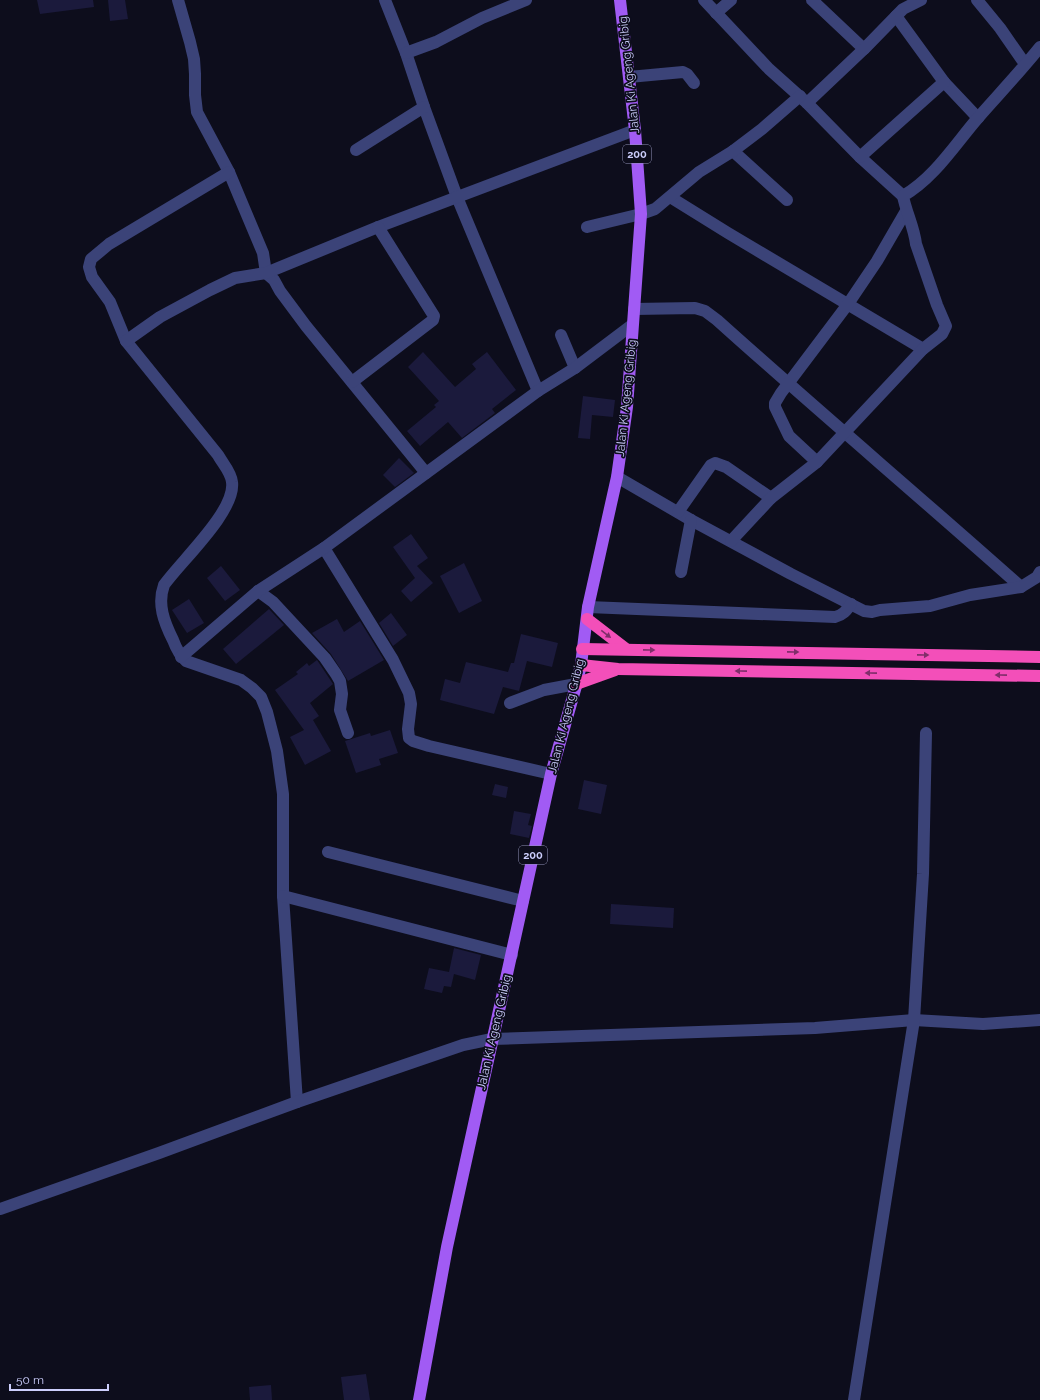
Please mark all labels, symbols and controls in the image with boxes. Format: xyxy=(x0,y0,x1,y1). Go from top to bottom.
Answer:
street label: Jalan Ki Ageng Gribig xyxy=(616,16,642,134)
road number: 200 xyxy=(623,145,651,163)
street label: Jalan Ki Ageng Gribig xyxy=(613,339,639,457)
one-way arrow xyxy=(601,630,612,638)
one-way arrow xyxy=(643,647,656,653)
one-way arrow xyxy=(787,649,800,655)
one-way arrow xyxy=(917,652,930,658)
street label: Jalan Ki Ageng Gribig xyxy=(545,657,587,775)
one-way arrow xyxy=(734,668,747,674)
one-way arrow xyxy=(864,670,877,676)
one-way arrow xyxy=(994,672,1007,678)
road number: 200 xyxy=(519,846,547,864)
street label: Jalan Ki Ageng Gribig xyxy=(474,973,514,1091)
scale bar xyxy=(10,1366,108,1392)
text: 50 m xyxy=(16,1373,44,1387)

